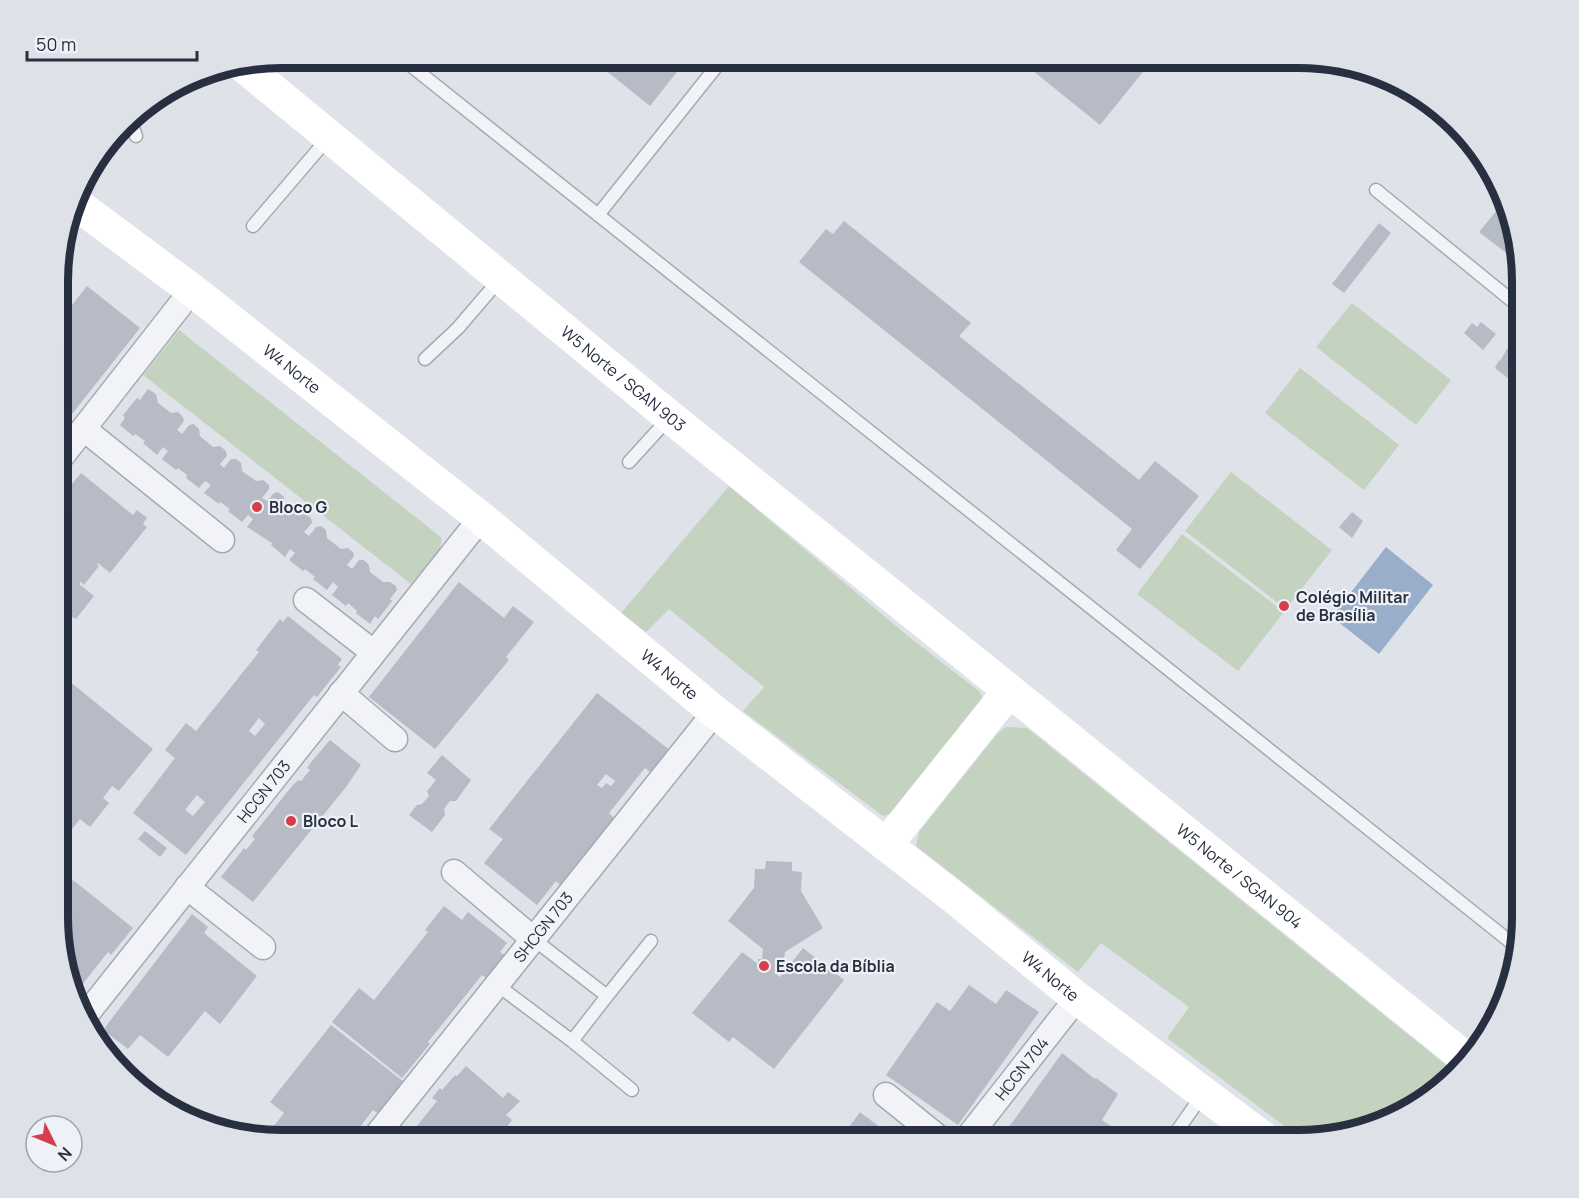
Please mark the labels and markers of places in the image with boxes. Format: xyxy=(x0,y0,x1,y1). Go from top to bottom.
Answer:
place label: Bloco G xyxy=(269,496,328,518)
marker: Bloco G xyxy=(250,500,264,514)
place label: Colégio Militar de Brasília xyxy=(1296,586,1409,626)
marker: Colégio Militar de Brasília xyxy=(1277,599,1291,613)
place label: Bloco L xyxy=(303,810,359,832)
marker: Bloco L xyxy=(284,814,298,828)
place label: Escola da Bíblia xyxy=(776,955,895,977)
marker: Escola da Bíblia xyxy=(757,959,771,973)

